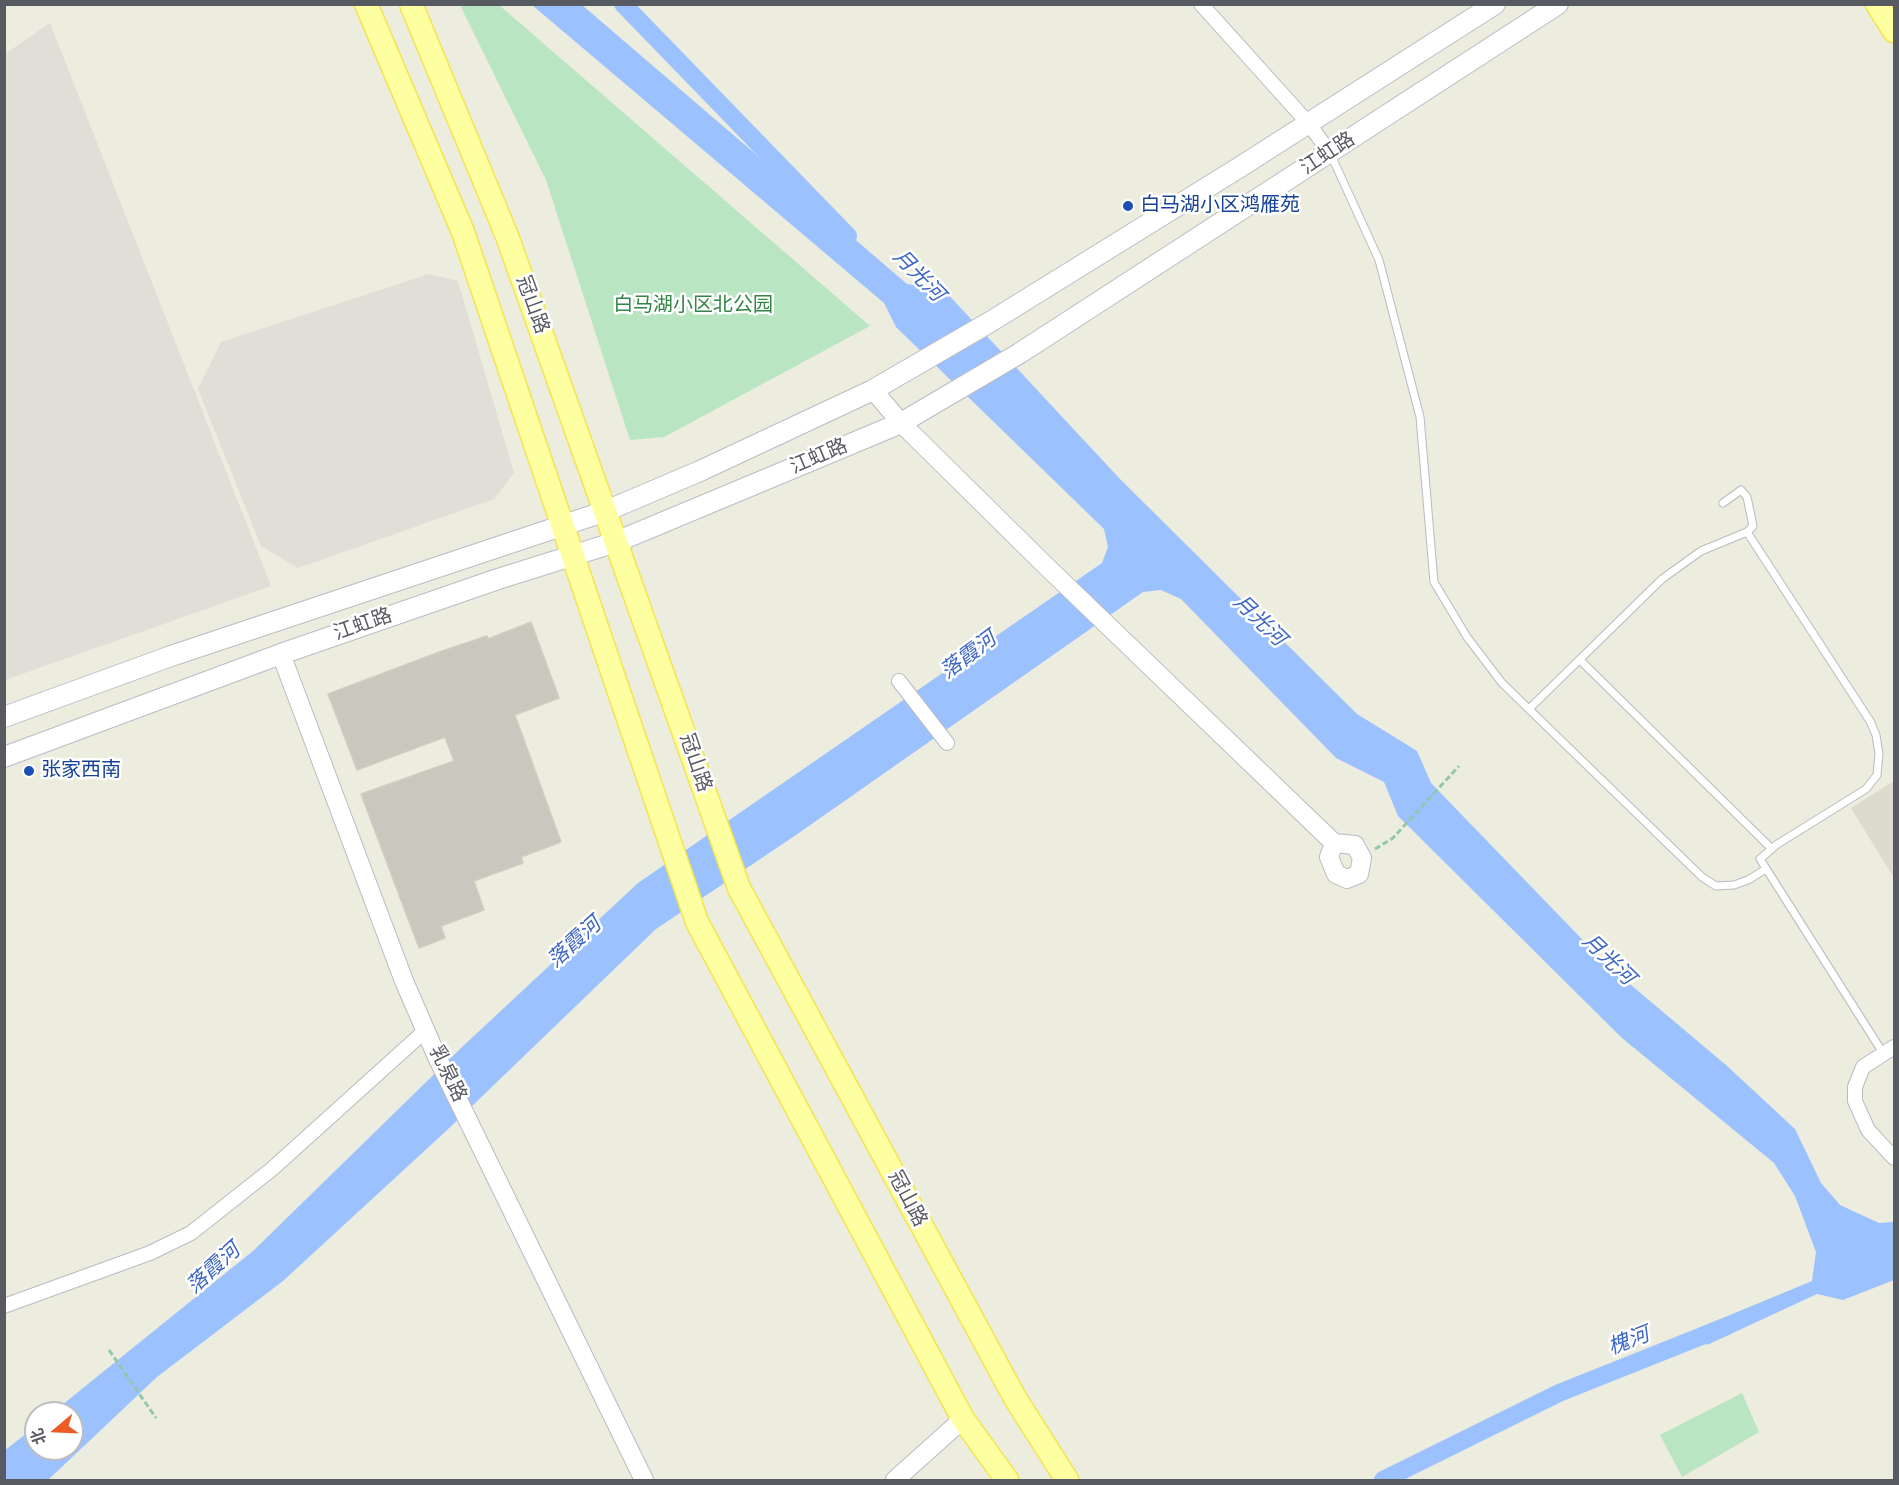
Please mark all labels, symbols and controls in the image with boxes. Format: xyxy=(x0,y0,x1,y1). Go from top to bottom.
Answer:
street label: 江虹路 xyxy=(1296,128,1360,180)
place label: 白马湖小区鸿雁苑 xyxy=(1140,194,1300,218)
marker: 白马湖小区鸿雁苑 xyxy=(1121,199,1135,213)
water label: 月光河 xyxy=(887,245,949,307)
street label: 冠山路 xyxy=(510,273,554,337)
park label: 白马湖小区北公园 xyxy=(613,294,773,318)
street label: 江虹路 xyxy=(787,434,851,480)
water label: 月光河 xyxy=(1228,590,1290,652)
street label: 江虹路 xyxy=(331,604,395,646)
water label: 落霞河 xyxy=(936,627,1002,685)
street label: 冠山路 xyxy=(674,731,716,795)
place label: 张家西南 xyxy=(41,759,121,783)
marker: 张家西南 xyxy=(22,764,36,778)
water label: 落霞河 xyxy=(543,913,607,973)
water label: 月光河 xyxy=(1577,929,1639,991)
street label: 乳泉路 xyxy=(423,1042,471,1106)
street label: 冠山路 xyxy=(882,1167,932,1231)
water label: 落霞河 xyxy=(182,1239,246,1299)
water label: 槐河 xyxy=(1605,1323,1653,1361)
north arrow xyxy=(24,1401,84,1461)
text: 北 xyxy=(27,1426,50,1447)

